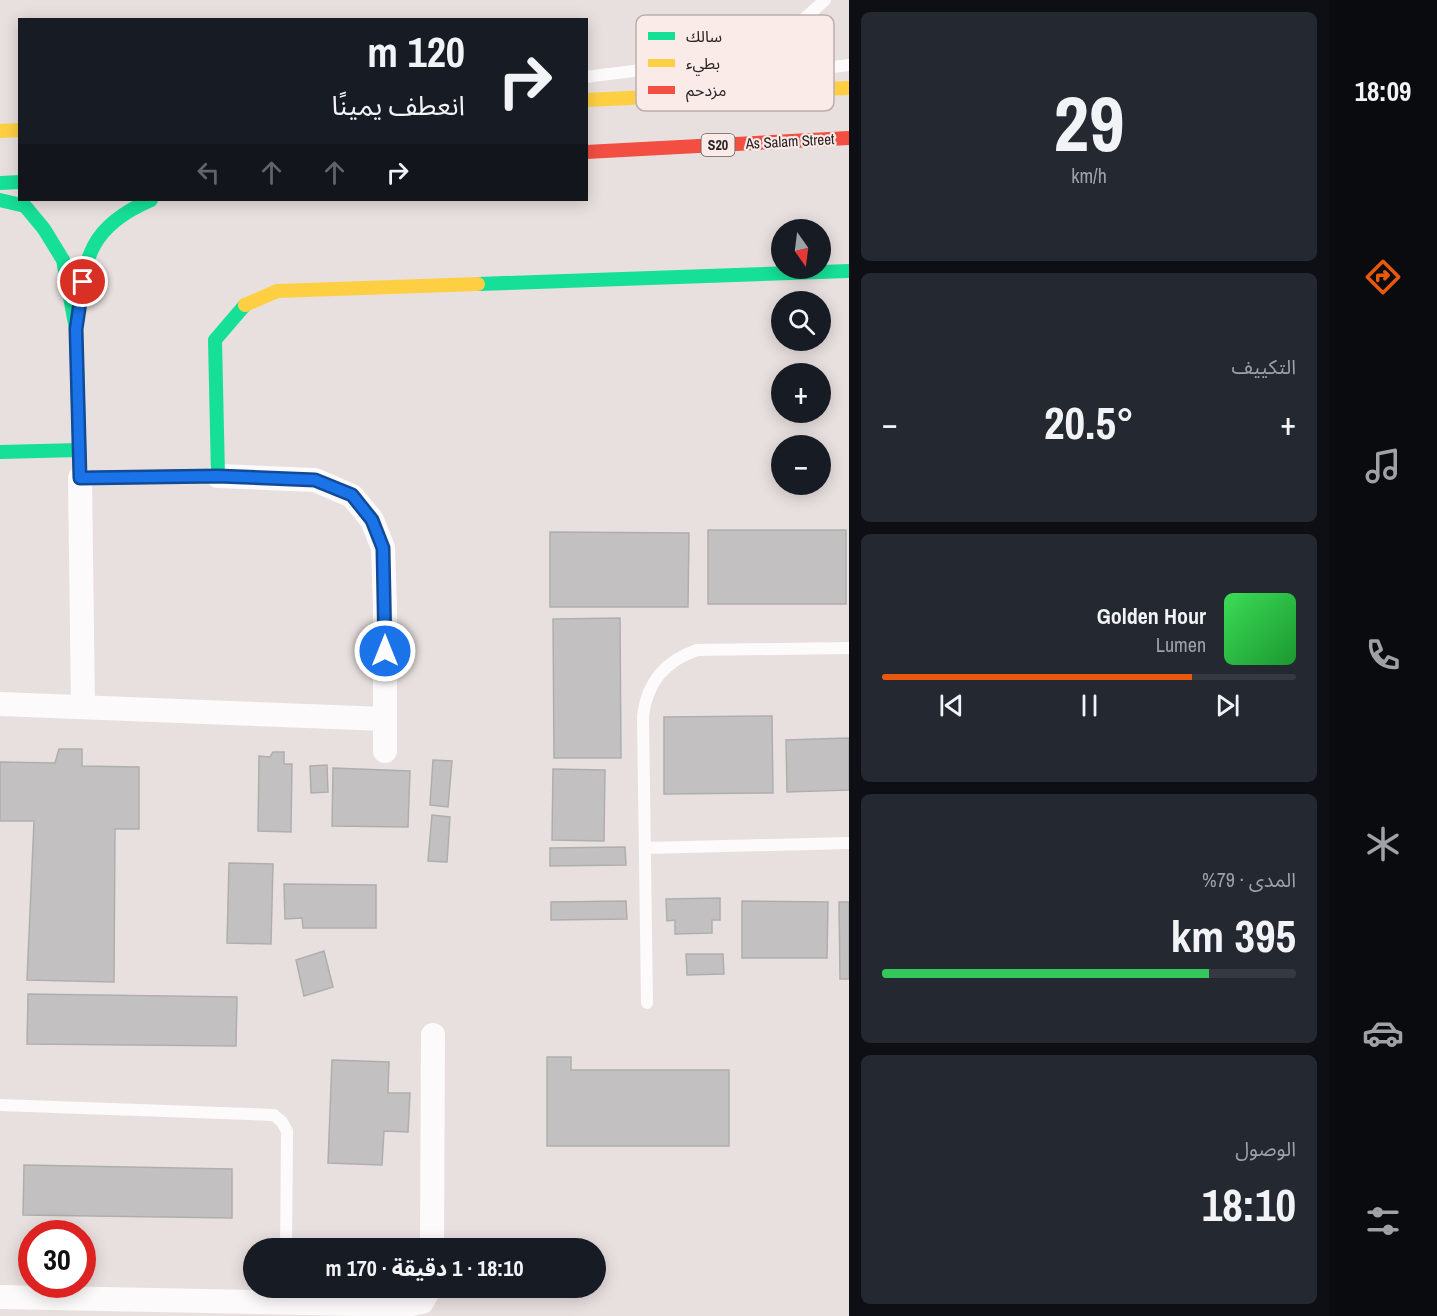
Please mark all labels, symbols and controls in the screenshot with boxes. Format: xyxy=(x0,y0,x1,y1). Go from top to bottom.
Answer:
legend xyxy=(636,15,834,111)
text: 120 m xyxy=(367,24,465,80)
text: سالك xyxy=(686,25,722,47)
icon: right xyxy=(486,42,564,120)
text: بطيء xyxy=(686,52,720,76)
text: 29 xyxy=(1053,70,1125,175)
text: 18:09 xyxy=(1355,73,1411,109)
text: مزدحم xyxy=(686,79,726,103)
text: انعطف يمينًا xyxy=(331,87,465,123)
street label: As Salam Street xyxy=(744,128,835,154)
road number: S20 xyxy=(702,134,734,156)
icon: left xyxy=(192,156,225,189)
icon: ahead xyxy=(255,156,288,189)
icon: ahead xyxy=(318,156,351,189)
icon: right xyxy=(381,156,414,189)
text: km/h xyxy=(1071,162,1107,189)
north arrow xyxy=(771,219,831,279)
map controls xyxy=(771,219,831,495)
pin xyxy=(57,256,108,307)
icon: directions xyxy=(1362,256,1404,298)
icon: arrive xyxy=(66,265,99,298)
button: search xyxy=(771,291,831,351)
text: التكييف xyxy=(1232,353,1296,380)
button: + xyxy=(771,363,831,423)
text: 20.5° xyxy=(1044,392,1134,453)
text: − xyxy=(882,401,898,445)
text: + xyxy=(1280,401,1296,445)
button: − xyxy=(771,435,831,495)
icon: music xyxy=(1362,445,1404,487)
text: Golden Hour xyxy=(1097,601,1206,631)
position arrow xyxy=(353,619,417,683)
text: Lumen xyxy=(1156,631,1206,658)
icon: phone xyxy=(1362,634,1404,676)
icon: previous xyxy=(935,689,968,722)
icon: pause xyxy=(1073,689,1106,722)
icon: next xyxy=(1211,689,1244,722)
icon: climate xyxy=(1362,823,1404,865)
text: المدى · 79% xyxy=(1202,866,1296,893)
text: 395 km xyxy=(1171,905,1296,966)
icon: car xyxy=(1362,1012,1404,1054)
text: الوصول xyxy=(1235,1135,1296,1162)
text: 18:10 xyxy=(1202,1174,1296,1235)
icon: filters xyxy=(1362,1200,1404,1242)
speed limit sign: 30 xyxy=(18,1220,96,1298)
text: 18:10 · 1 دقيقة · 170 m xyxy=(326,1253,523,1283)

